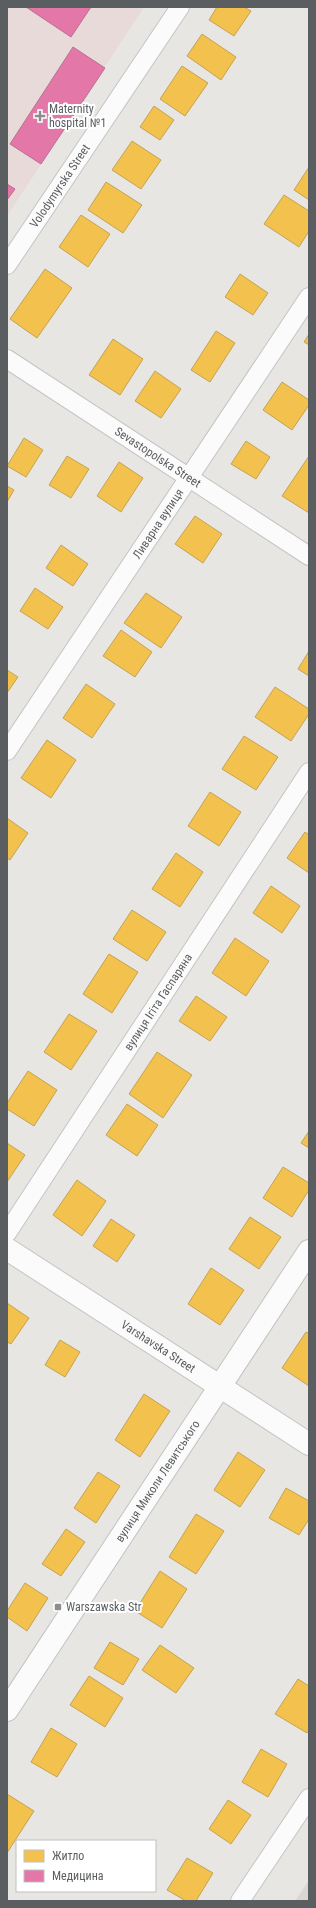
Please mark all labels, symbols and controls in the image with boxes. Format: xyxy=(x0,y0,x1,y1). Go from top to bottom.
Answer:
place label: Maternity hospital №1 xyxy=(49,102,106,130)
marker: Maternity hospital №1 xyxy=(34,110,46,122)
street label: Volodymyrska Street xyxy=(27,141,93,230)
street label: Sevastopolska Street xyxy=(112,424,204,491)
street label: Ливарна вулиця xyxy=(130,486,186,561)
street label: вулиця Ігіта Гаспаряна xyxy=(121,951,195,1053)
street label: Varshavska Street xyxy=(118,1318,198,1376)
street label: вулиця Миколи Левитського xyxy=(112,1418,203,1545)
place label: Warszawska Str xyxy=(66,1600,142,1614)
marker: Warszawska Str xyxy=(53,1602,63,1612)
legend xyxy=(16,1840,156,1892)
text: Житло xyxy=(52,1849,84,1863)
text: Медицина xyxy=(52,1869,104,1883)

